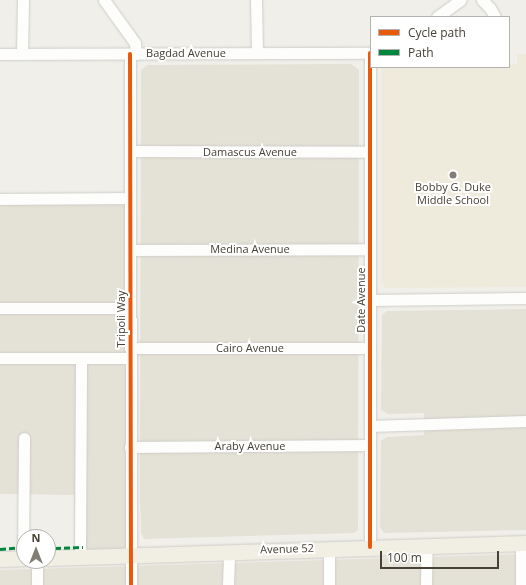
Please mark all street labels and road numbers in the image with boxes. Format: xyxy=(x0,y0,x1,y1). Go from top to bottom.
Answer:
street label: Bagdad Avenue xyxy=(146,46,226,60)
street label: Damascus Avenue xyxy=(203,145,297,159)
street label: Medina Avenue xyxy=(210,242,290,256)
street label: Date Avenue xyxy=(354,267,368,333)
street label: Tripoli Way xyxy=(114,291,128,347)
street label: Cairo Avenue xyxy=(216,341,284,355)
street label: Araby Avenue xyxy=(215,439,285,453)
street label: Avenue 52 xyxy=(260,541,314,557)

